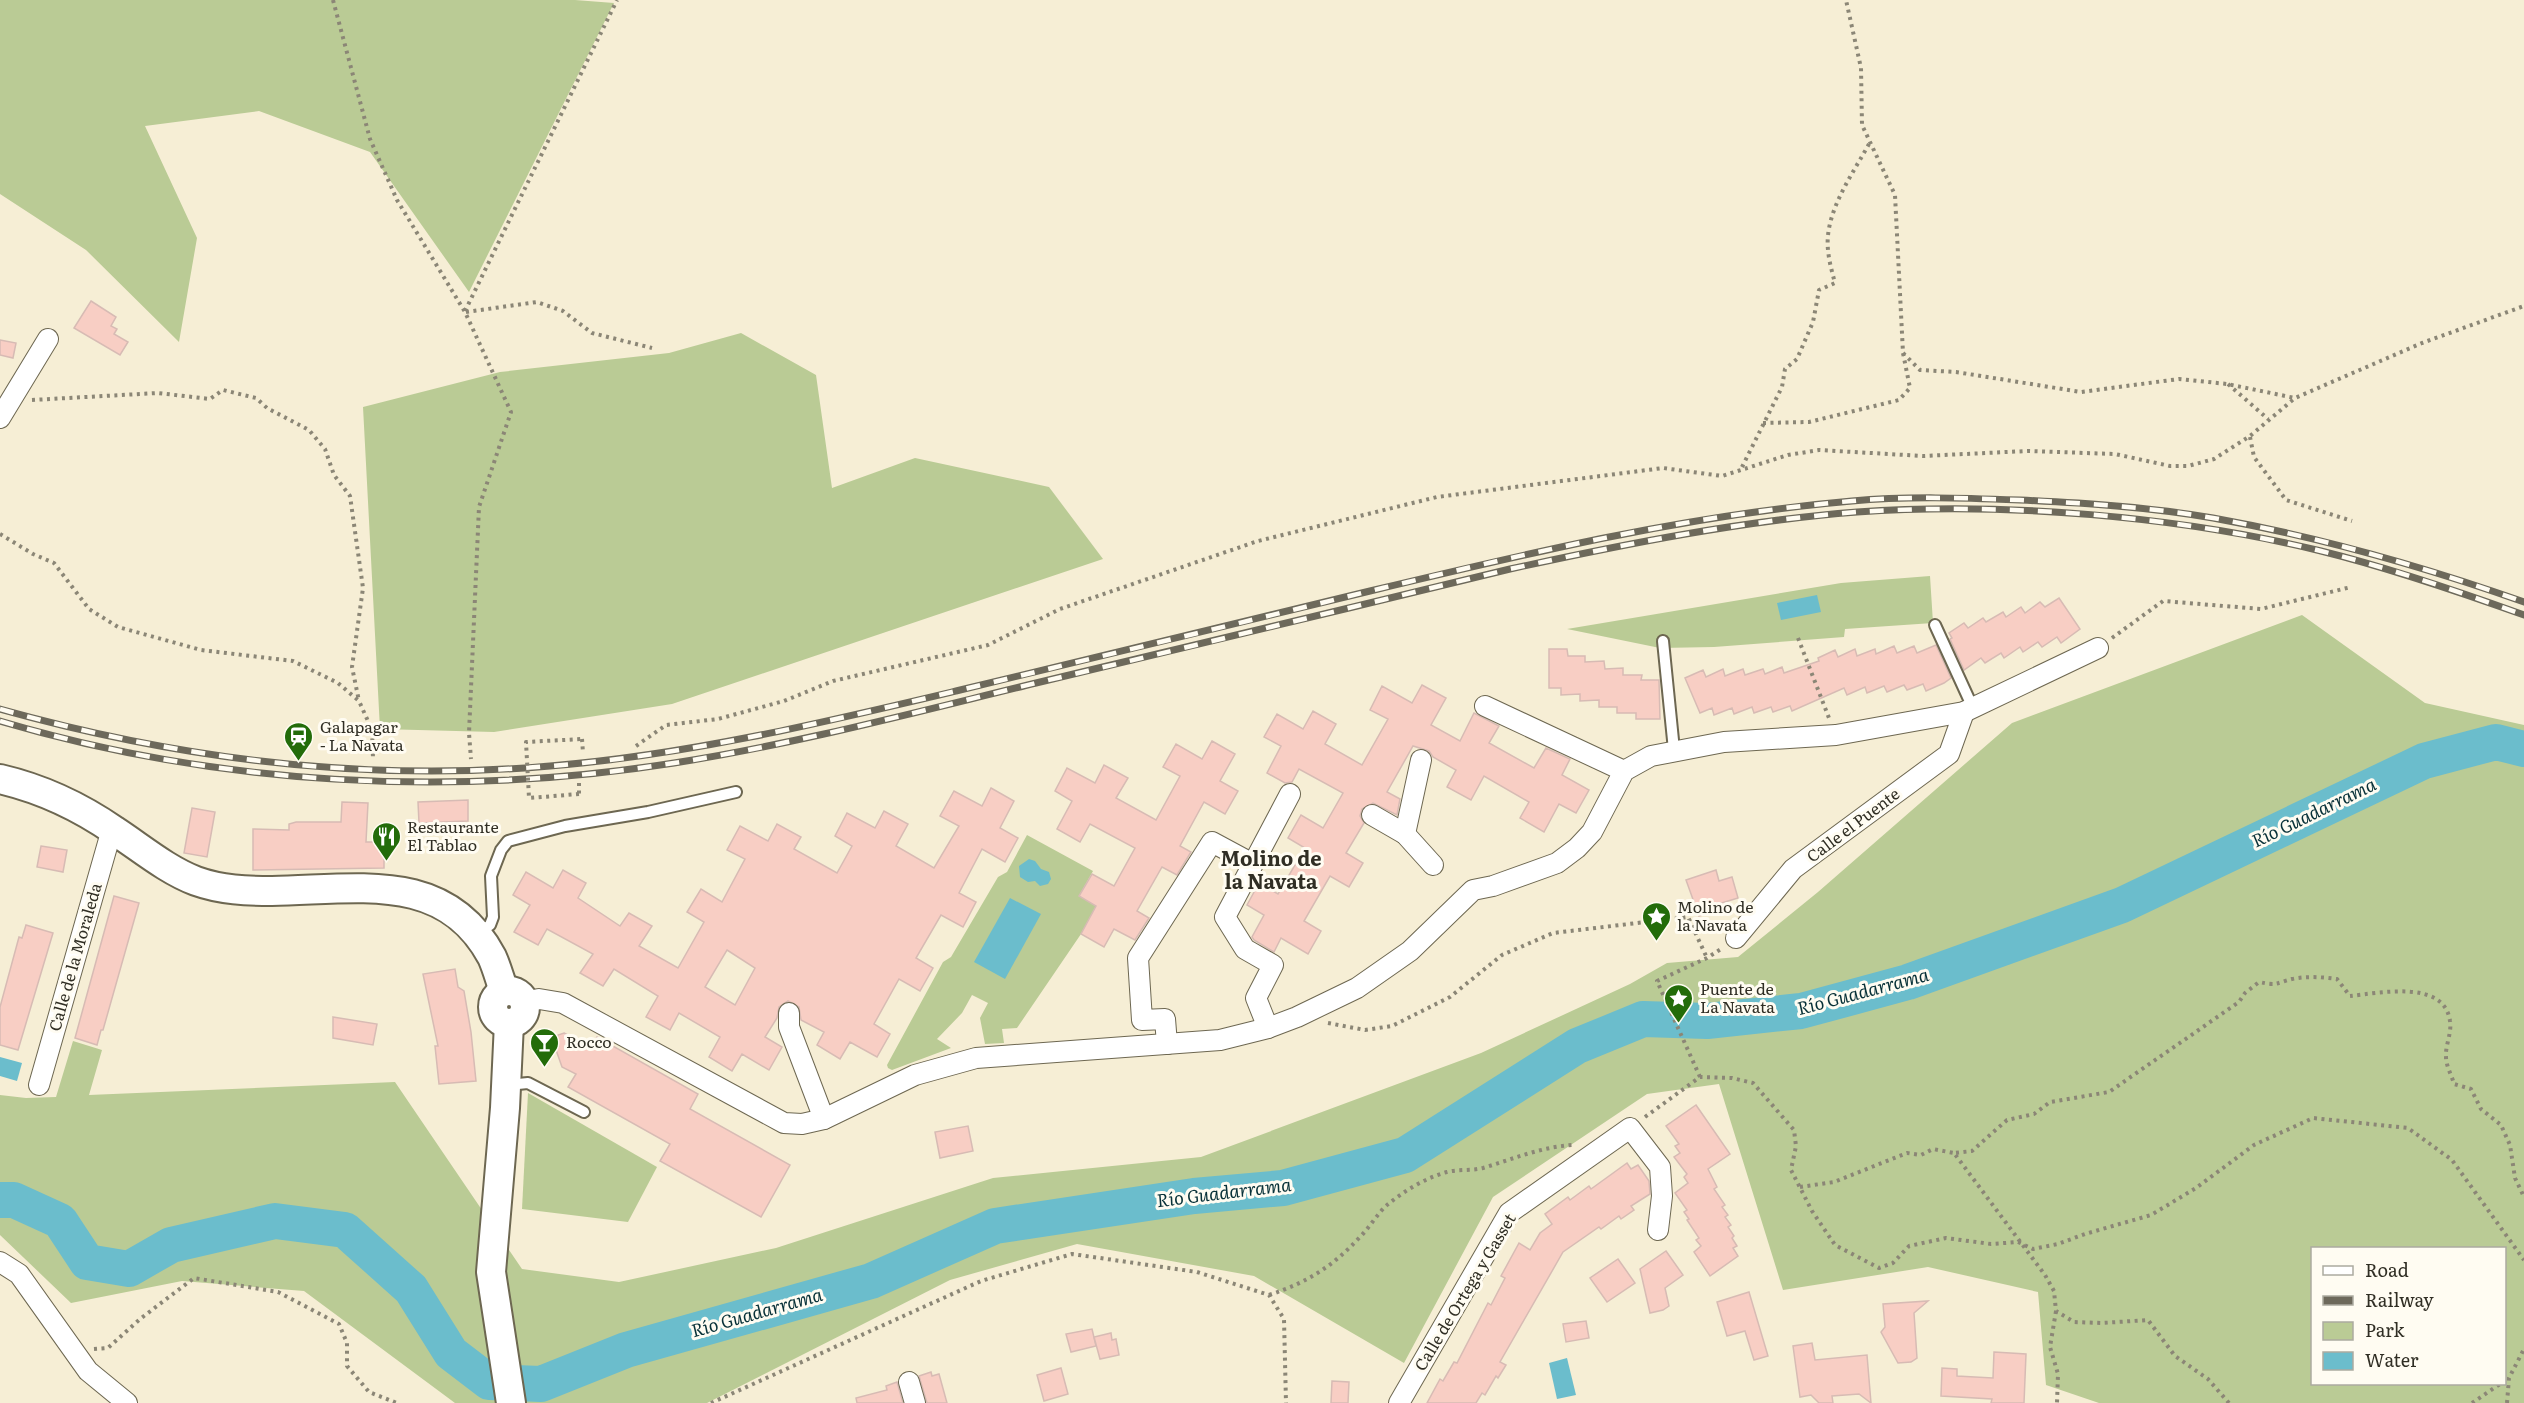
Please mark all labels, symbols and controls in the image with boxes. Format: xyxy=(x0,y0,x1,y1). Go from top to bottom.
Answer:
place label: Galapagar - La Navata xyxy=(320,714,404,756)
station icon: Galapagar - La Navata xyxy=(283,720,315,762)
water label: Río Guadarrama xyxy=(2247,770,2381,853)
street label: Calle el Puente xyxy=(1801,781,1904,867)
place label: Restaurante El Tablao xyxy=(407,814,499,856)
restaurant icon: Restaurante El Tablao xyxy=(370,820,402,862)
district label: Molino de la Navata xyxy=(1220,842,1322,895)
street label: Calle de la Moraleda xyxy=(41,879,107,1034)
place label: Molino de la Navata xyxy=(1677,894,1754,936)
place icon: Molino de la Navata xyxy=(1640,900,1672,942)
water label: Río Guadarrama xyxy=(1794,960,1932,1021)
place label: Puente de La Navata xyxy=(1700,976,1775,1018)
place icon: Puente de La Navata xyxy=(1663,982,1695,1024)
bar icon: Rocco xyxy=(529,1026,561,1068)
place label: Rocco xyxy=(566,1029,612,1053)
water label: Río Guadarrama xyxy=(1155,1170,1293,1213)
street label: Calle de Ortega y Gasset xyxy=(1408,1208,1521,1375)
legend xyxy=(2311,1247,2506,1385)
text: Road xyxy=(2365,1256,2409,1283)
water label: Río Guadarrama xyxy=(688,1280,826,1343)
text: Railway xyxy=(2365,1286,2434,1313)
text: Park xyxy=(2365,1316,2406,1343)
text: Water xyxy=(2365,1346,2419,1373)

